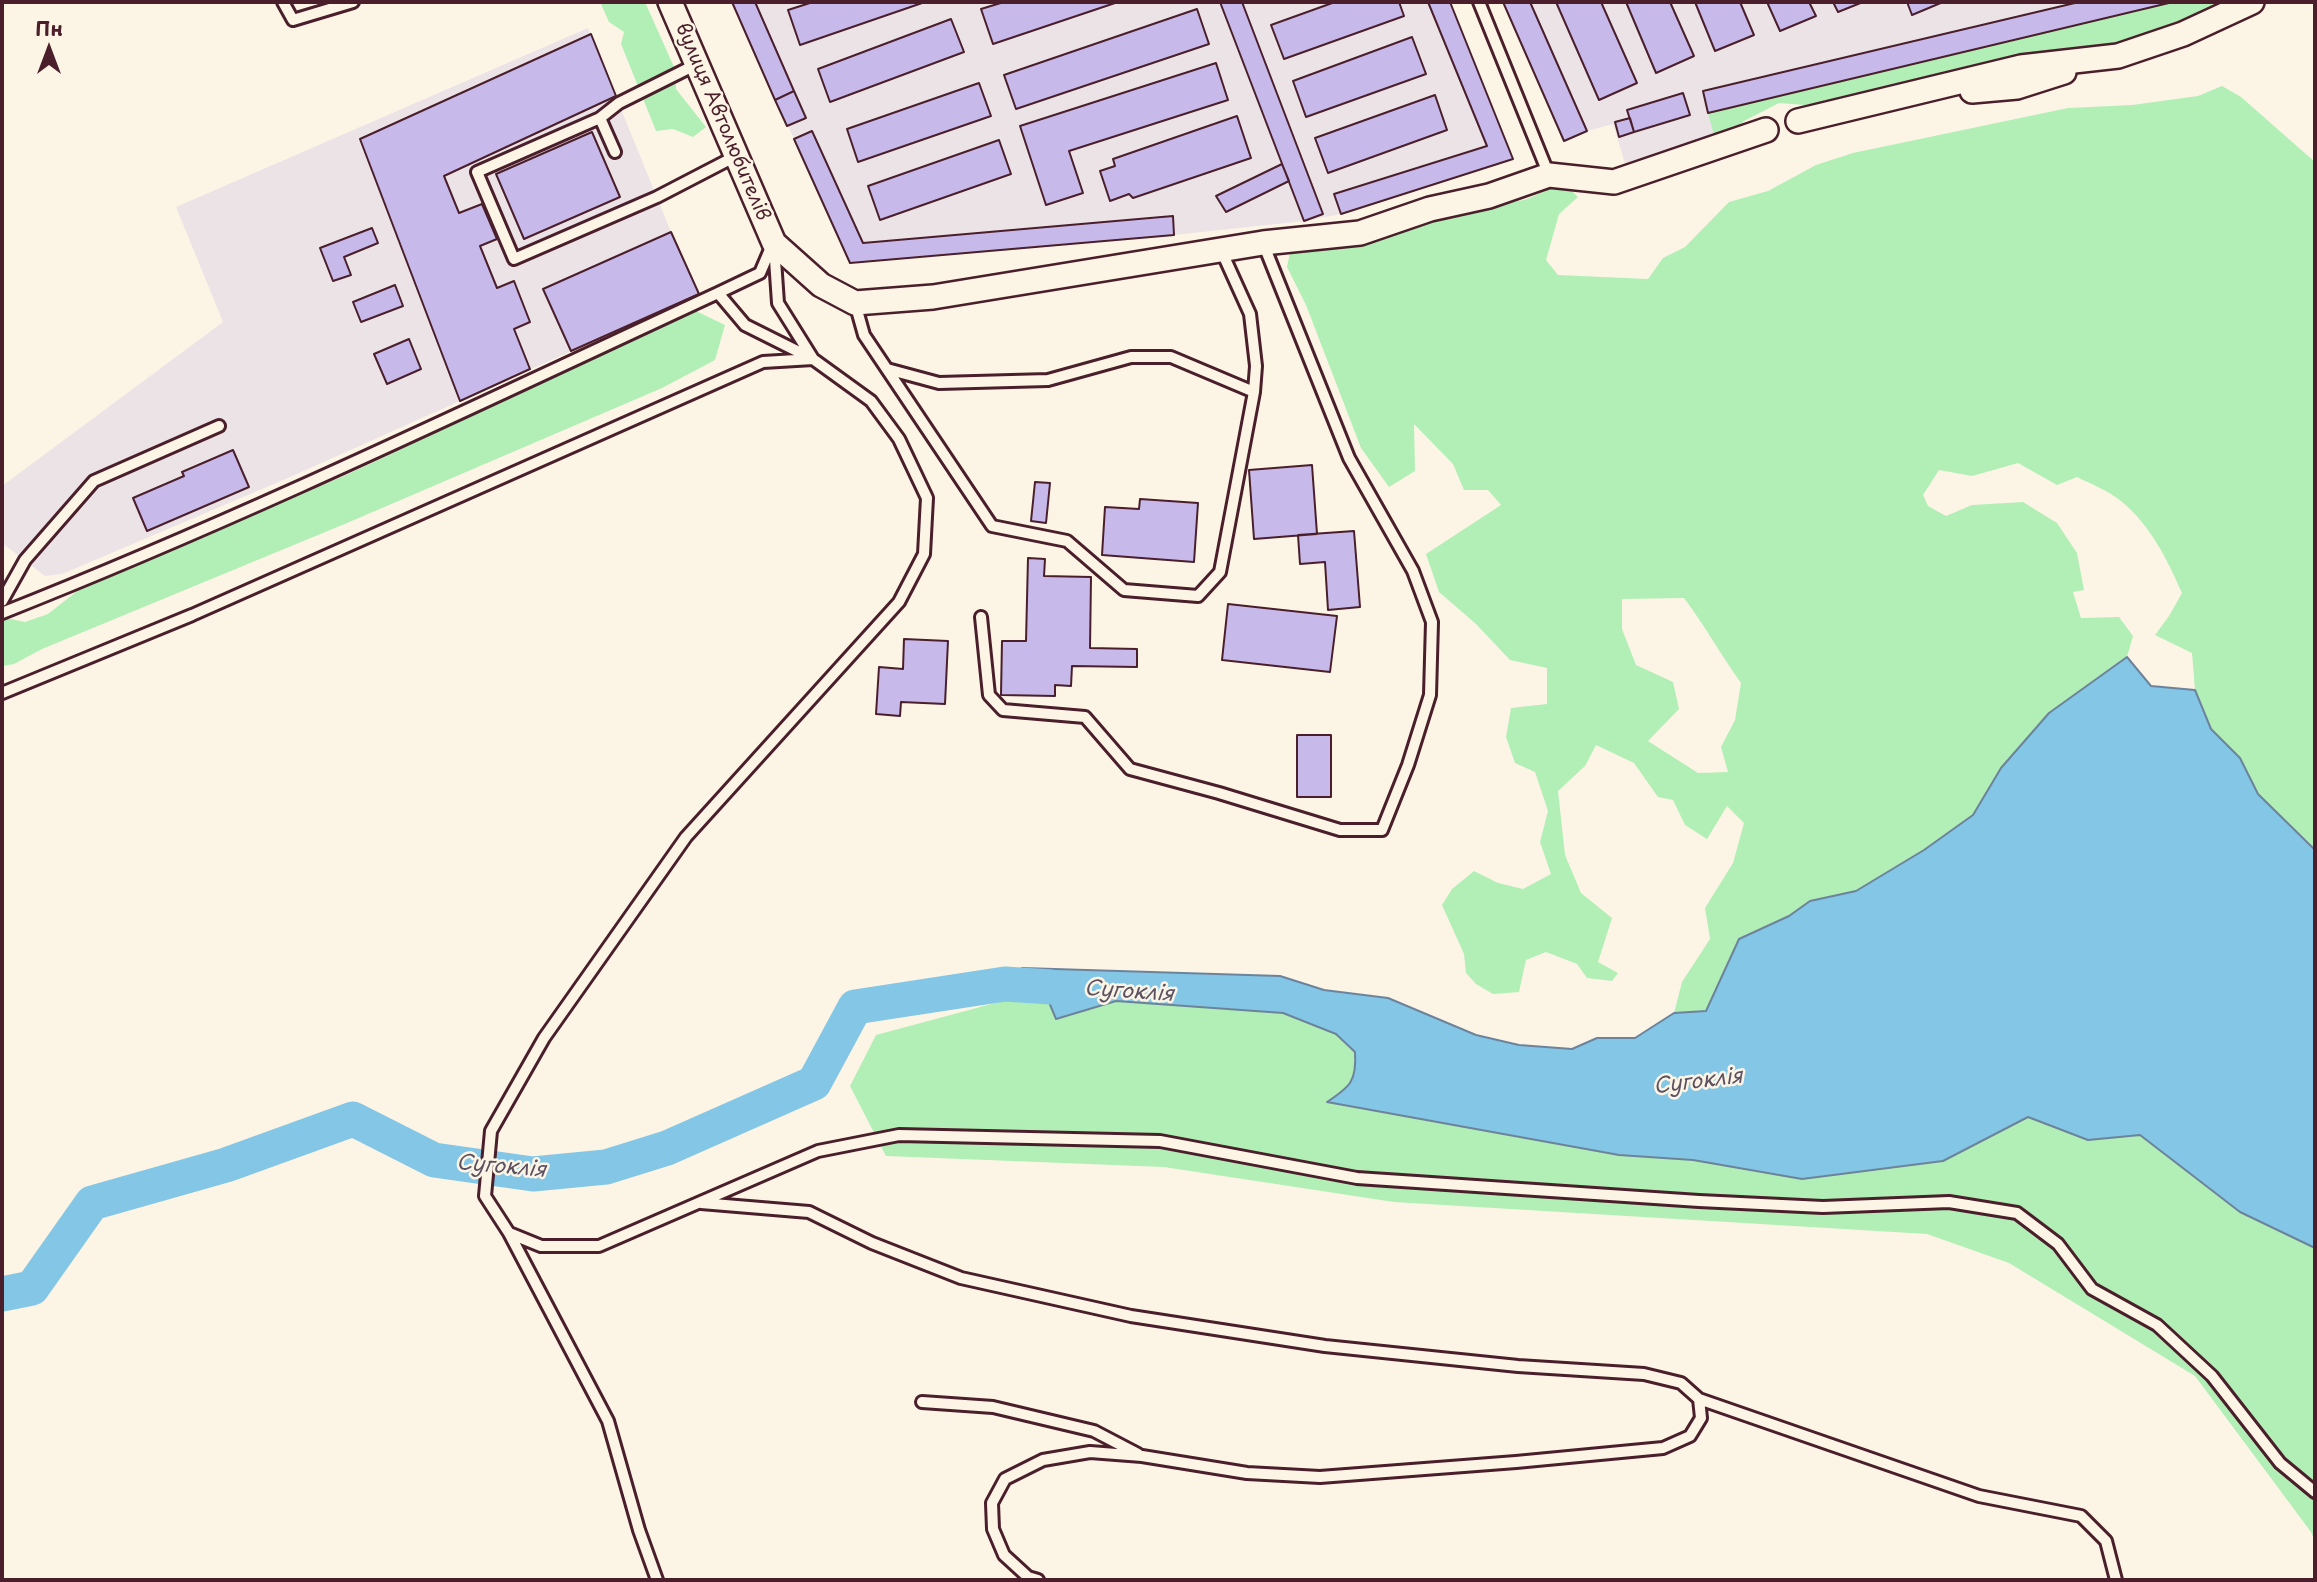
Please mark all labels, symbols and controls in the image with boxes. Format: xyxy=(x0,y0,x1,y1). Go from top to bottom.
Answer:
north arrow xyxy=(14,14,84,84)
text: Пн xyxy=(35,14,63,42)
street label: вулиця Автолюбителів xyxy=(670,20,774,224)
water label: Сугоклія xyxy=(1083,976,1175,1008)
water label: Сугоклія xyxy=(1652,1064,1744,1100)
water label: Сугоклія xyxy=(455,1151,547,1183)

